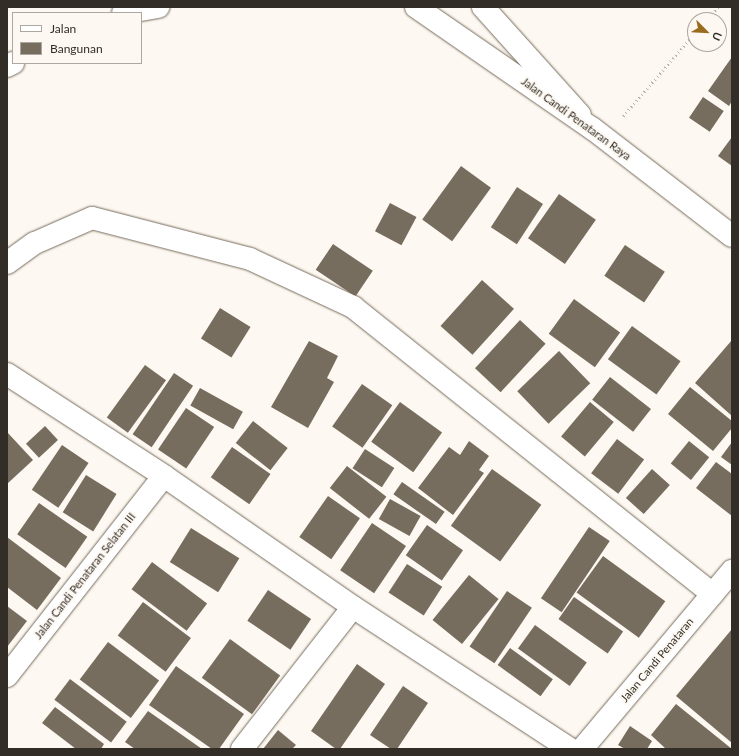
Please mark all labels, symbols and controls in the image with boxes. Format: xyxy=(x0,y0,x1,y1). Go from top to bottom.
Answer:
legend xyxy=(12,12,142,64)
north arrow xyxy=(687,12,727,52)
text: Jalan xyxy=(50,21,76,36)
text: U xyxy=(710,30,725,43)
text: Bangunan xyxy=(50,41,103,56)
street label: Jalan Candi Penataran Raya xyxy=(519,75,633,163)
street label: Jalan Candi Penataran Selatan III xyxy=(32,510,138,642)
street label: Jalan Candi Penataran xyxy=(618,615,696,705)

